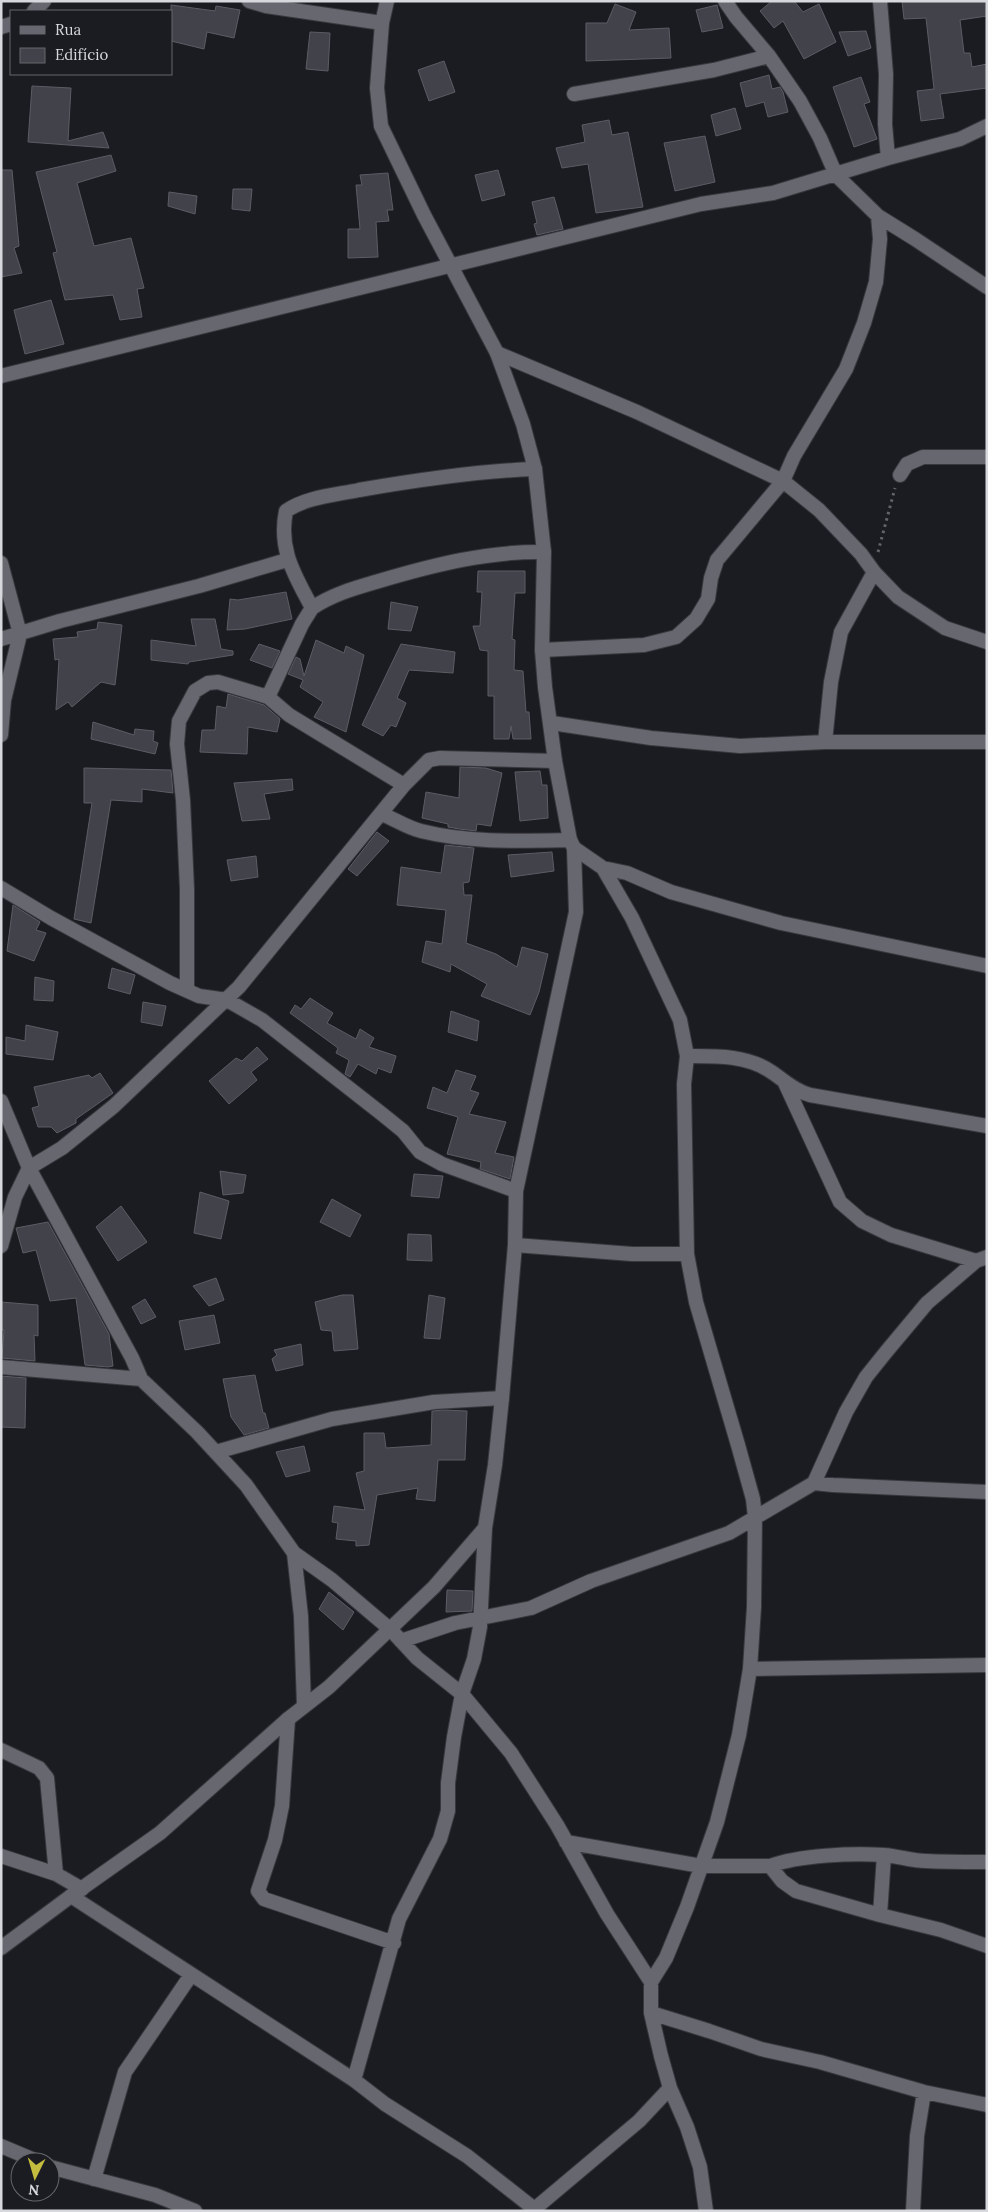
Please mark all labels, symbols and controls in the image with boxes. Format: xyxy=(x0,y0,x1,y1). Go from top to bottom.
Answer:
legend xyxy=(10,10,172,75)
text: Rua xyxy=(55,20,81,39)
text: Edifício xyxy=(55,45,108,64)
north arrow xyxy=(10,2152,60,2202)
text: N xyxy=(28,2180,40,2199)

